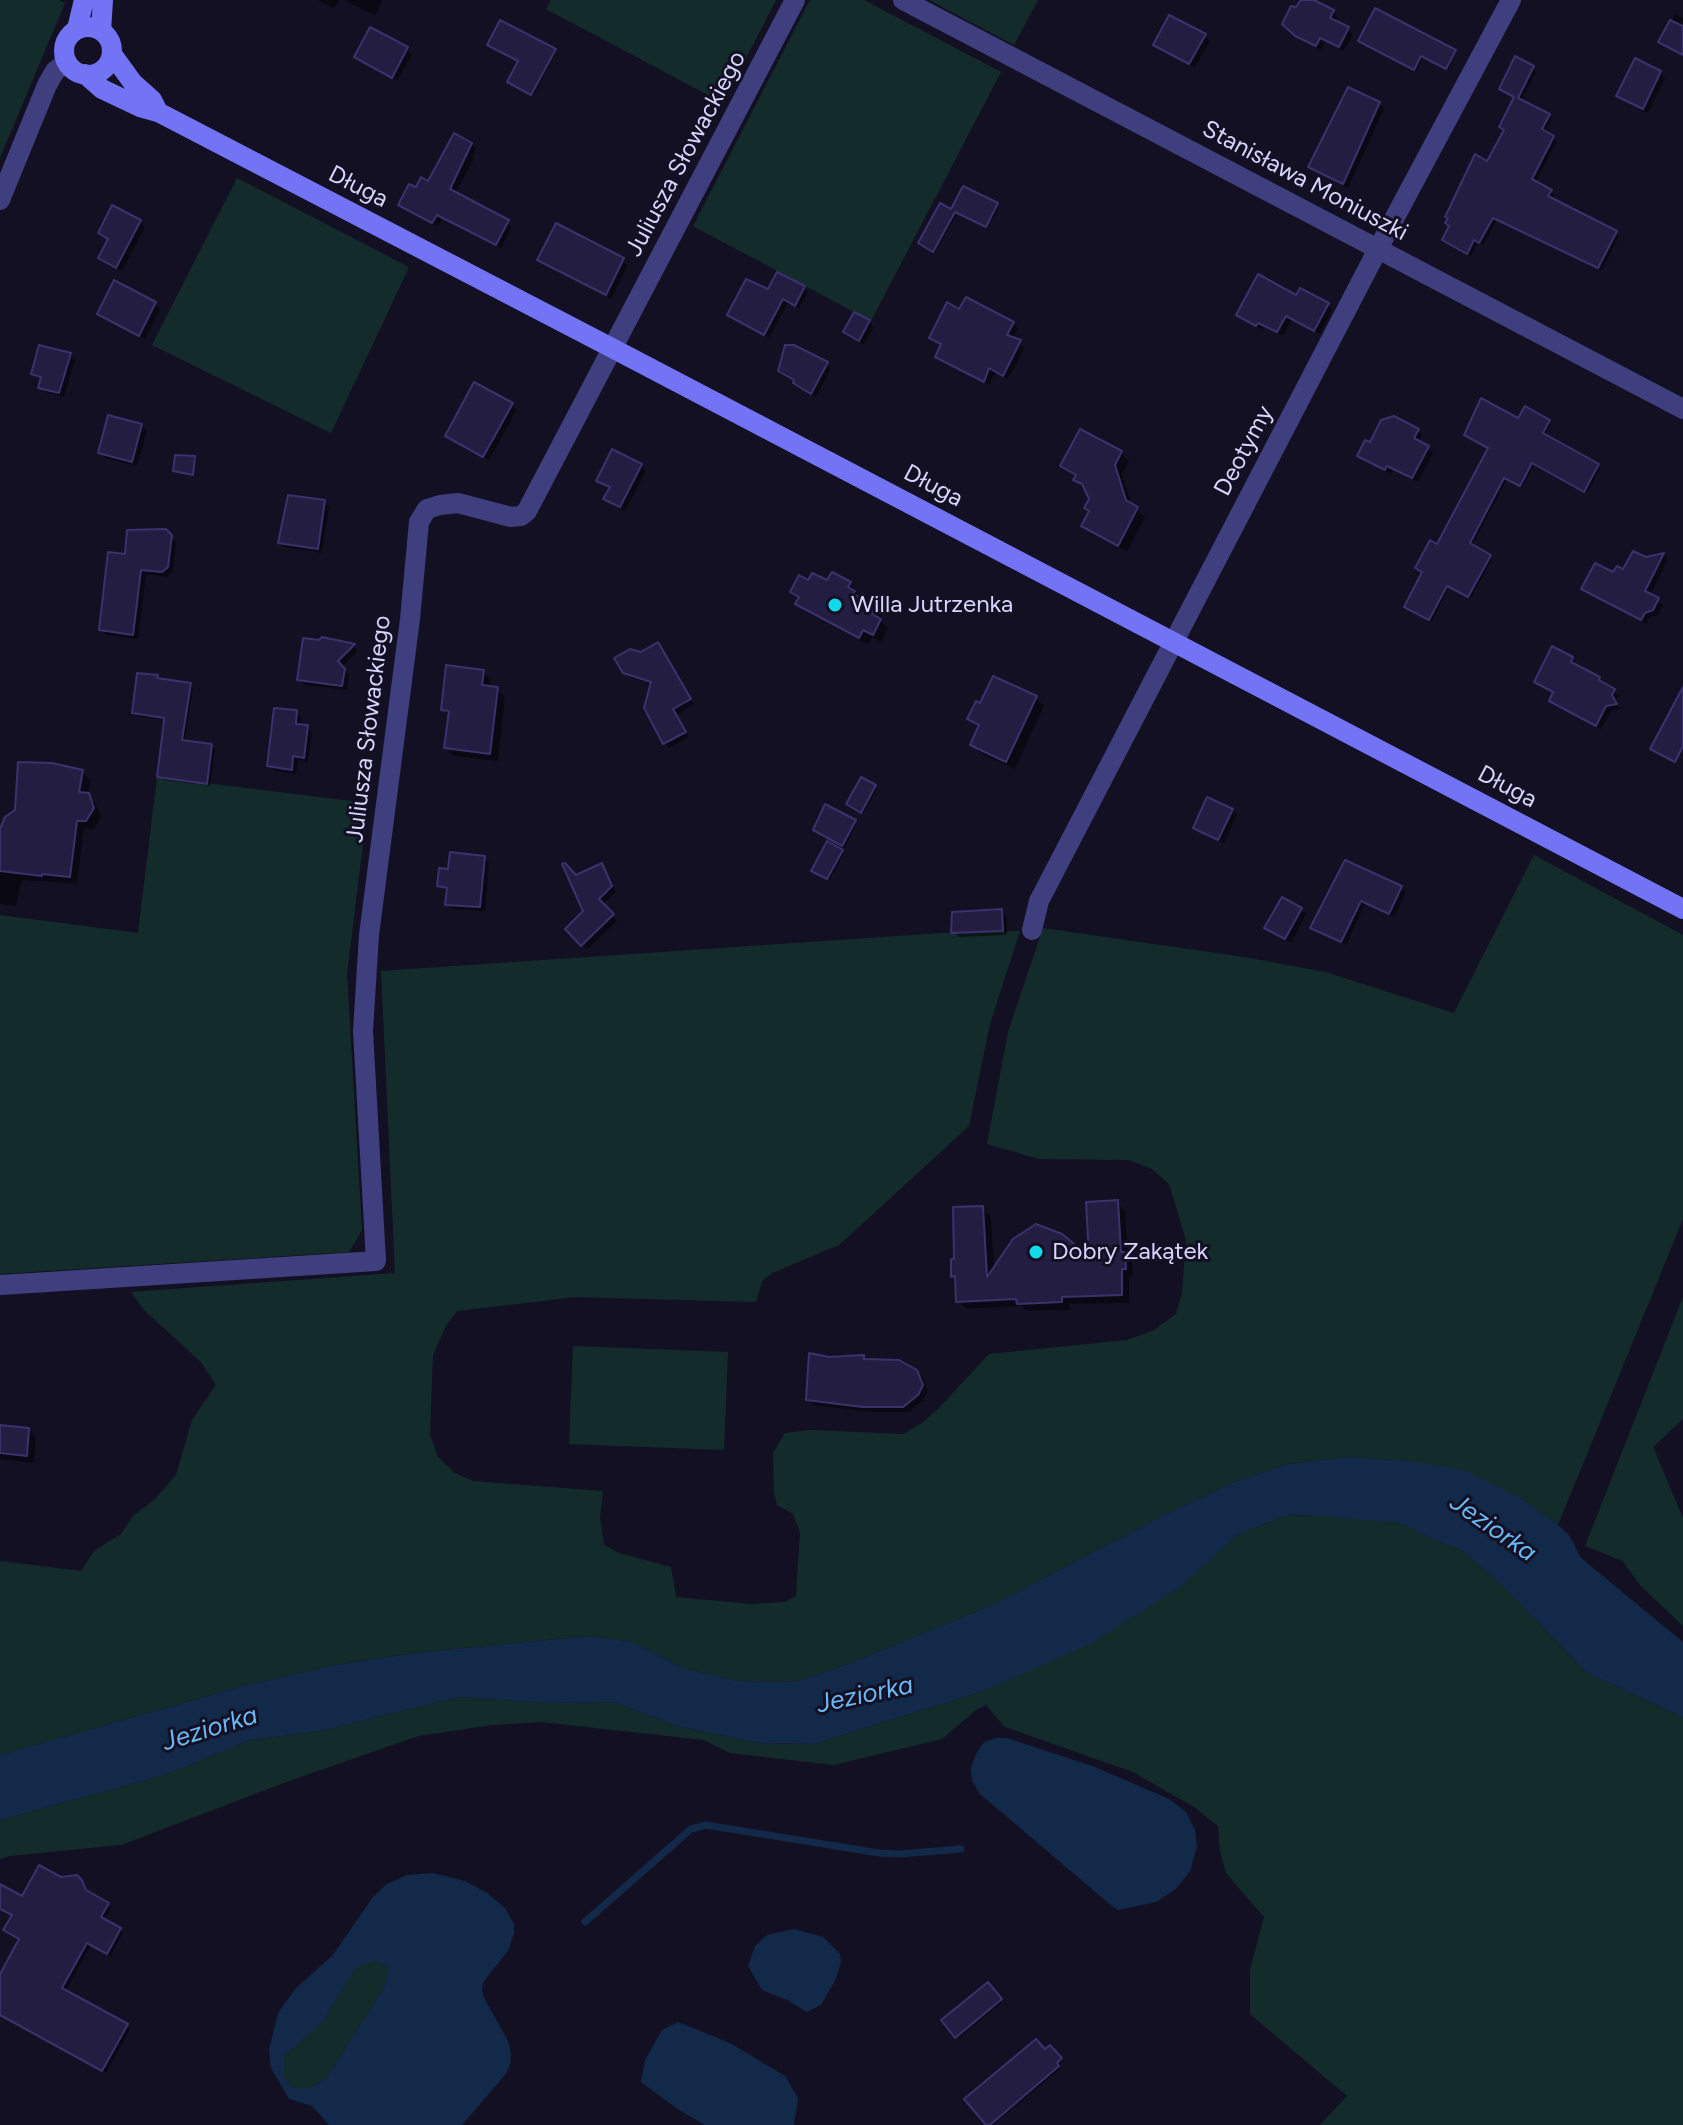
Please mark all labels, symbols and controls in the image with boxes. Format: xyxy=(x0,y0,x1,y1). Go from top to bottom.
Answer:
street label: Juliusza Słowackiego xyxy=(620,46,752,262)
street label: Stanisława Moniuszki xyxy=(1197,115,1413,247)
street label: Długa xyxy=(323,160,393,214)
street label: Deotymy xyxy=(1208,401,1280,501)
street label: Długa xyxy=(898,458,968,514)
place label: Willa Jutrzenka xyxy=(851,591,1013,619)
marker: Willa Jutrzenka xyxy=(826,596,844,614)
street label: Juliusza Słowackiego xyxy=(341,614,397,844)
street label: Długa xyxy=(1472,759,1542,815)
place label: Dobry Zakątek xyxy=(1052,1238,1208,1266)
marker: Dobry Zakątek xyxy=(1027,1243,1045,1261)
water label: Jeziorka xyxy=(1444,1487,1542,1569)
water label: Jeziorka xyxy=(814,1670,916,1720)
water label: Jeziorka xyxy=(159,1700,261,1758)

